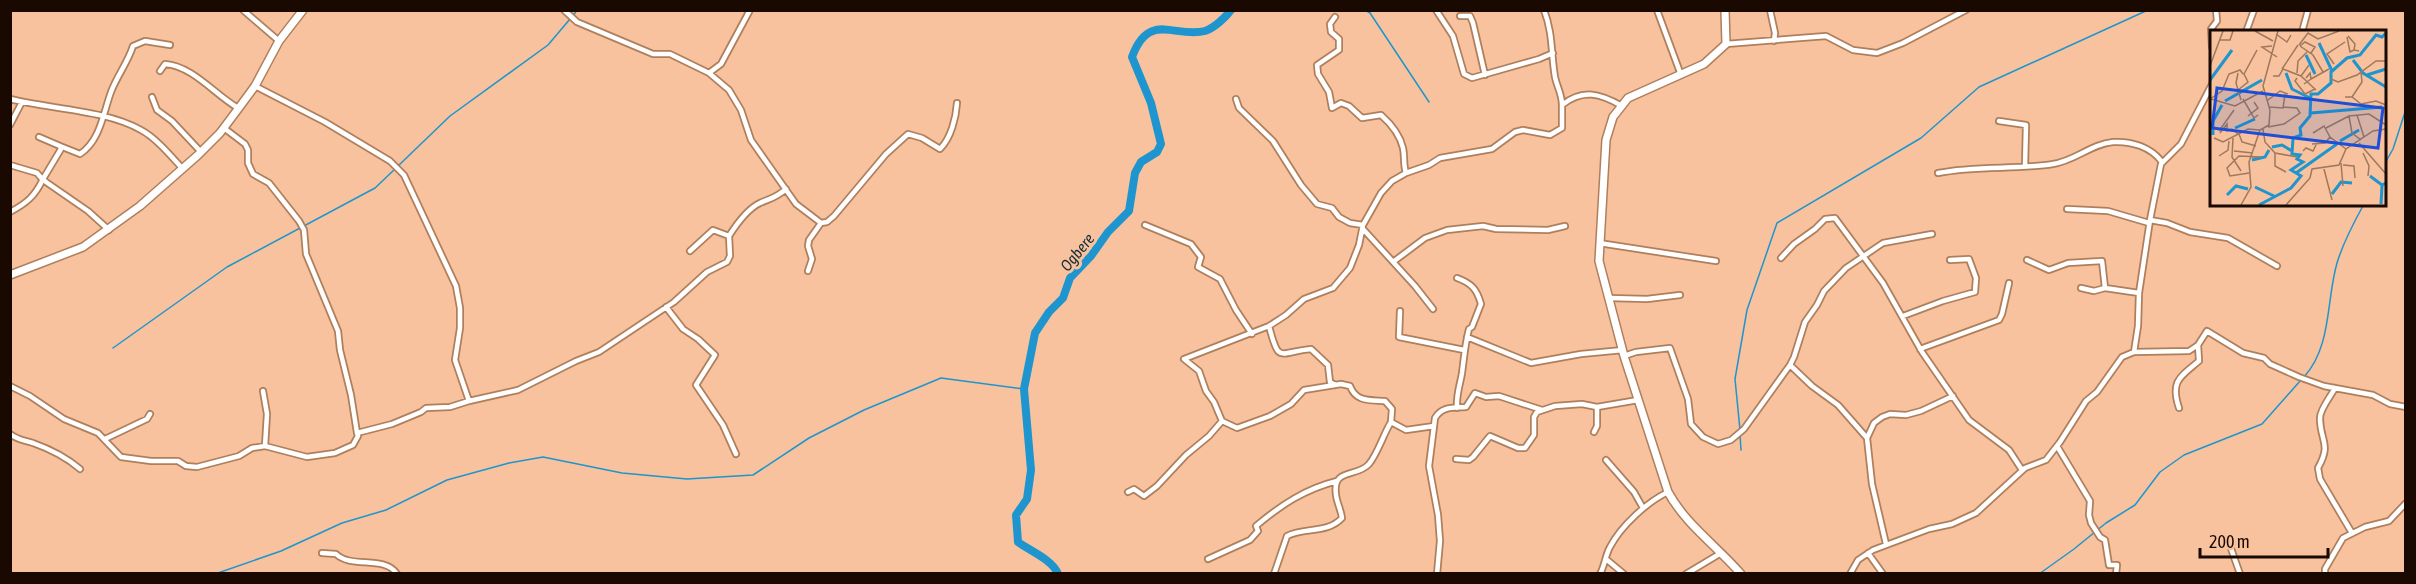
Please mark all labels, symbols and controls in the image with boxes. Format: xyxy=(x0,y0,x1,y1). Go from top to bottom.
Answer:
inset map xyxy=(2210,30,2386,206)
water label: Ogbere xyxy=(1056,230,1098,275)
scale bar xyxy=(2200,521,2328,559)
text: 200 m xyxy=(2209,531,2250,552)

